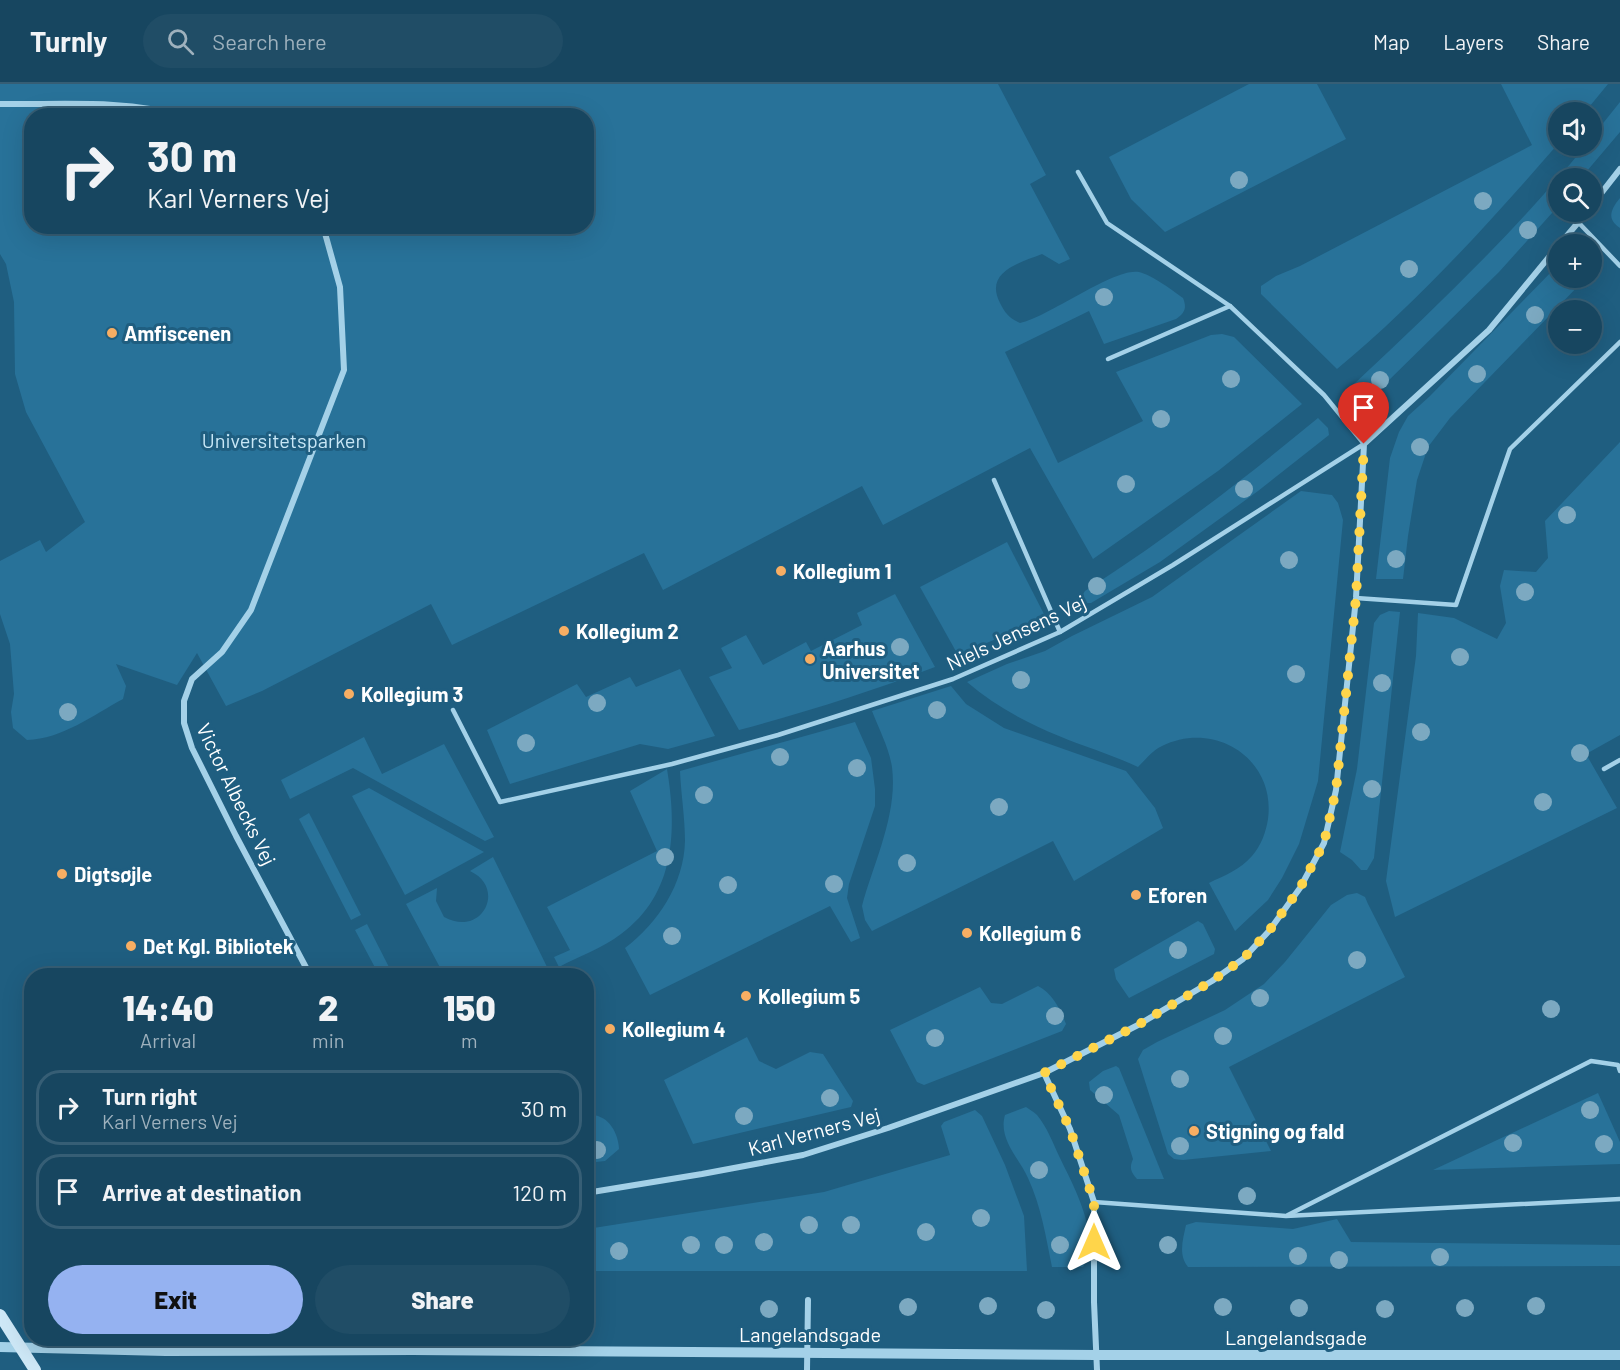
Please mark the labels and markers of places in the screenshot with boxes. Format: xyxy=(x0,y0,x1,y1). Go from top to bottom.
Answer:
place label: Amfiscenen xyxy=(124,321,231,345)
marker: Amfiscenen xyxy=(105,326,119,340)
pin xyxy=(1338,382,1389,444)
place label: Kollegium 1 xyxy=(793,559,892,583)
marker: Kollegium 1 xyxy=(774,564,788,578)
place label: Kollegium 2 xyxy=(576,619,679,643)
marker: Kollegium 2 xyxy=(557,624,571,638)
place label: Aarhus Universitet xyxy=(822,636,920,683)
marker: Aarhus Universitet xyxy=(803,652,817,666)
place label: Kollegium 3 xyxy=(361,682,463,706)
marker: Kollegium 3 xyxy=(342,687,356,701)
place label: Digtsøjle xyxy=(74,862,152,886)
marker: Digtsøjle xyxy=(55,867,69,881)
place label: Eforen xyxy=(1148,883,1207,907)
marker: Eforen xyxy=(1129,888,1143,902)
place label: Kollegium 6 xyxy=(979,921,1081,945)
marker: Kollegium 6 xyxy=(960,926,974,940)
place label: Det Kgl. Bibliotek xyxy=(143,934,294,958)
marker: Det Kgl. Bibliotek xyxy=(124,939,138,953)
place label: Kollegium 5 xyxy=(758,984,860,1008)
marker: Kollegium 5 xyxy=(739,989,753,1003)
place label: Kollegium 4 xyxy=(622,1017,726,1041)
marker: Kollegium 4 xyxy=(603,1022,617,1036)
place label: Stigning og fald xyxy=(1206,1119,1344,1143)
marker: Stigning og fald xyxy=(1187,1124,1201,1138)

